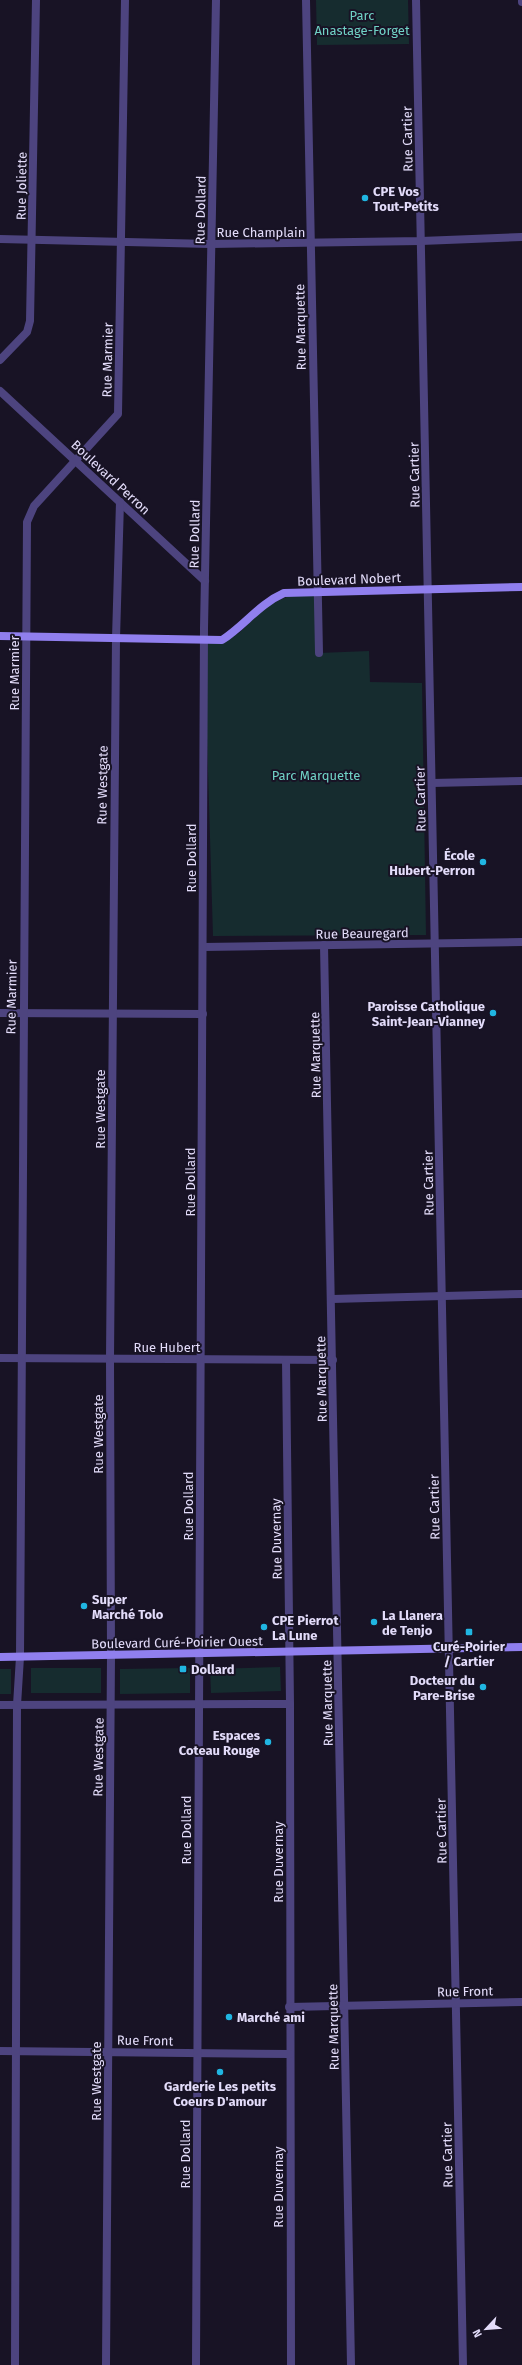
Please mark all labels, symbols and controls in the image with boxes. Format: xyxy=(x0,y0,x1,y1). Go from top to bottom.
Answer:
park label: Parc Anastage-Forget xyxy=(314,8,410,38)
street label: Rue Cartier xyxy=(399,106,416,172)
street label: Rue Joliette xyxy=(13,152,30,220)
street label: Rue Dollard xyxy=(192,175,209,245)
place label: CPE Vos Tout-Petits xyxy=(373,184,439,214)
marker: CPE Vos Tout-Petits xyxy=(360,193,370,203)
street label: Rue Champlain xyxy=(217,225,305,240)
street label: Rue Marquette xyxy=(292,284,309,370)
street label: Rue Marmier xyxy=(99,322,116,398)
street label: Boulevard Perron xyxy=(68,437,153,518)
street label: Rue Cartier xyxy=(406,442,423,508)
street label: Rue Dollard xyxy=(186,499,203,569)
street label: Boulevard Nobert xyxy=(297,570,402,589)
street label: Rue Marmier xyxy=(7,635,22,711)
street label: Rue Westgate xyxy=(94,745,111,825)
street label: Rue Cartier xyxy=(412,766,429,832)
park label: Parc Marquette xyxy=(272,768,360,783)
street label: Rue Dollard xyxy=(184,824,199,892)
place label: École Hubert-Perron xyxy=(389,847,475,878)
marker: École Hubert-Perron xyxy=(478,857,488,867)
street label: Rue Beauregard xyxy=(315,925,409,942)
street label: Rue Marmier xyxy=(3,959,20,1035)
place label: Paroisse Catholique Saint-Jean-Vianney xyxy=(367,999,485,1029)
marker: Paroisse Catholique Saint-Jean-Vianney xyxy=(488,1008,498,1018)
street label: Rue Marquette xyxy=(307,1012,324,1098)
street label: Rue Westgate xyxy=(93,1069,108,1149)
street label: Rue Dollard xyxy=(183,1148,198,1216)
street label: Rue Cartier xyxy=(420,1150,437,1216)
street label: Rue Marquette xyxy=(313,1336,330,1422)
street label: Rue Hubert xyxy=(134,1340,201,1355)
street label: Rue Westgate xyxy=(91,1394,106,1474)
street label: Rue Dollard xyxy=(181,1472,196,1540)
street label: Rue Cartier xyxy=(426,1474,443,1540)
street label: Rue Duvernay xyxy=(268,1498,285,1580)
place label: Super Marché Tolo xyxy=(92,1592,164,1622)
marker: Super Marché Tolo xyxy=(79,1601,89,1611)
place label: La Llanera de Tenjo xyxy=(382,1608,443,1638)
place label: CPE Pierrot La Lune xyxy=(272,1613,339,1643)
marker: La Llanera de Tenjo xyxy=(369,1617,379,1627)
marker: CPE Pierrot La Lune xyxy=(259,1622,269,1632)
marker: Curé-Poirier / Cartier xyxy=(464,1627,474,1637)
street label: Boulevard Curé-Poirier Ouest xyxy=(91,1633,263,1651)
place label: Curé-Poirier / Cartier xyxy=(433,1639,506,1669)
street label: Rue Marquette xyxy=(319,1660,336,1746)
place label: Dollard xyxy=(191,1662,234,1677)
marker: Dollard xyxy=(178,1664,188,1674)
place label: Docteur du Pare-Brise xyxy=(410,1673,475,1703)
marker: Docteur du Pare-Brise xyxy=(478,1682,488,1692)
street label: Rue Westgate xyxy=(90,1717,107,1797)
place label: Espaces Coteau Rouge xyxy=(179,1728,261,1758)
marker: Espaces Coteau Rouge xyxy=(263,1737,273,1747)
street label: Rue Dollard xyxy=(179,1796,194,1864)
street label: Rue Cartier xyxy=(433,1798,450,1864)
street label: Rue Duvernay xyxy=(271,1821,286,1903)
street label: Rue Marquette xyxy=(325,1984,342,2070)
street label: Rue Front xyxy=(437,1984,494,1999)
place label: Marché ami xyxy=(237,2010,305,2025)
marker: Marché ami xyxy=(224,2012,234,2022)
street label: Rue Front xyxy=(117,2033,174,2048)
street label: Rue Westgate xyxy=(89,2041,104,2121)
marker: Garderie Les petits Coeurs D'amour xyxy=(215,2067,225,2077)
place label: Garderie Les petits Coeurs D'amour xyxy=(164,2079,277,2109)
street label: Rue Dollard xyxy=(178,2120,193,2188)
street label: Rue Cartier xyxy=(439,2122,456,2188)
street label: Rue Duvernay xyxy=(271,2146,286,2228)
north arrow xyxy=(466,2309,506,2349)
text: N xyxy=(470,2327,485,2339)

